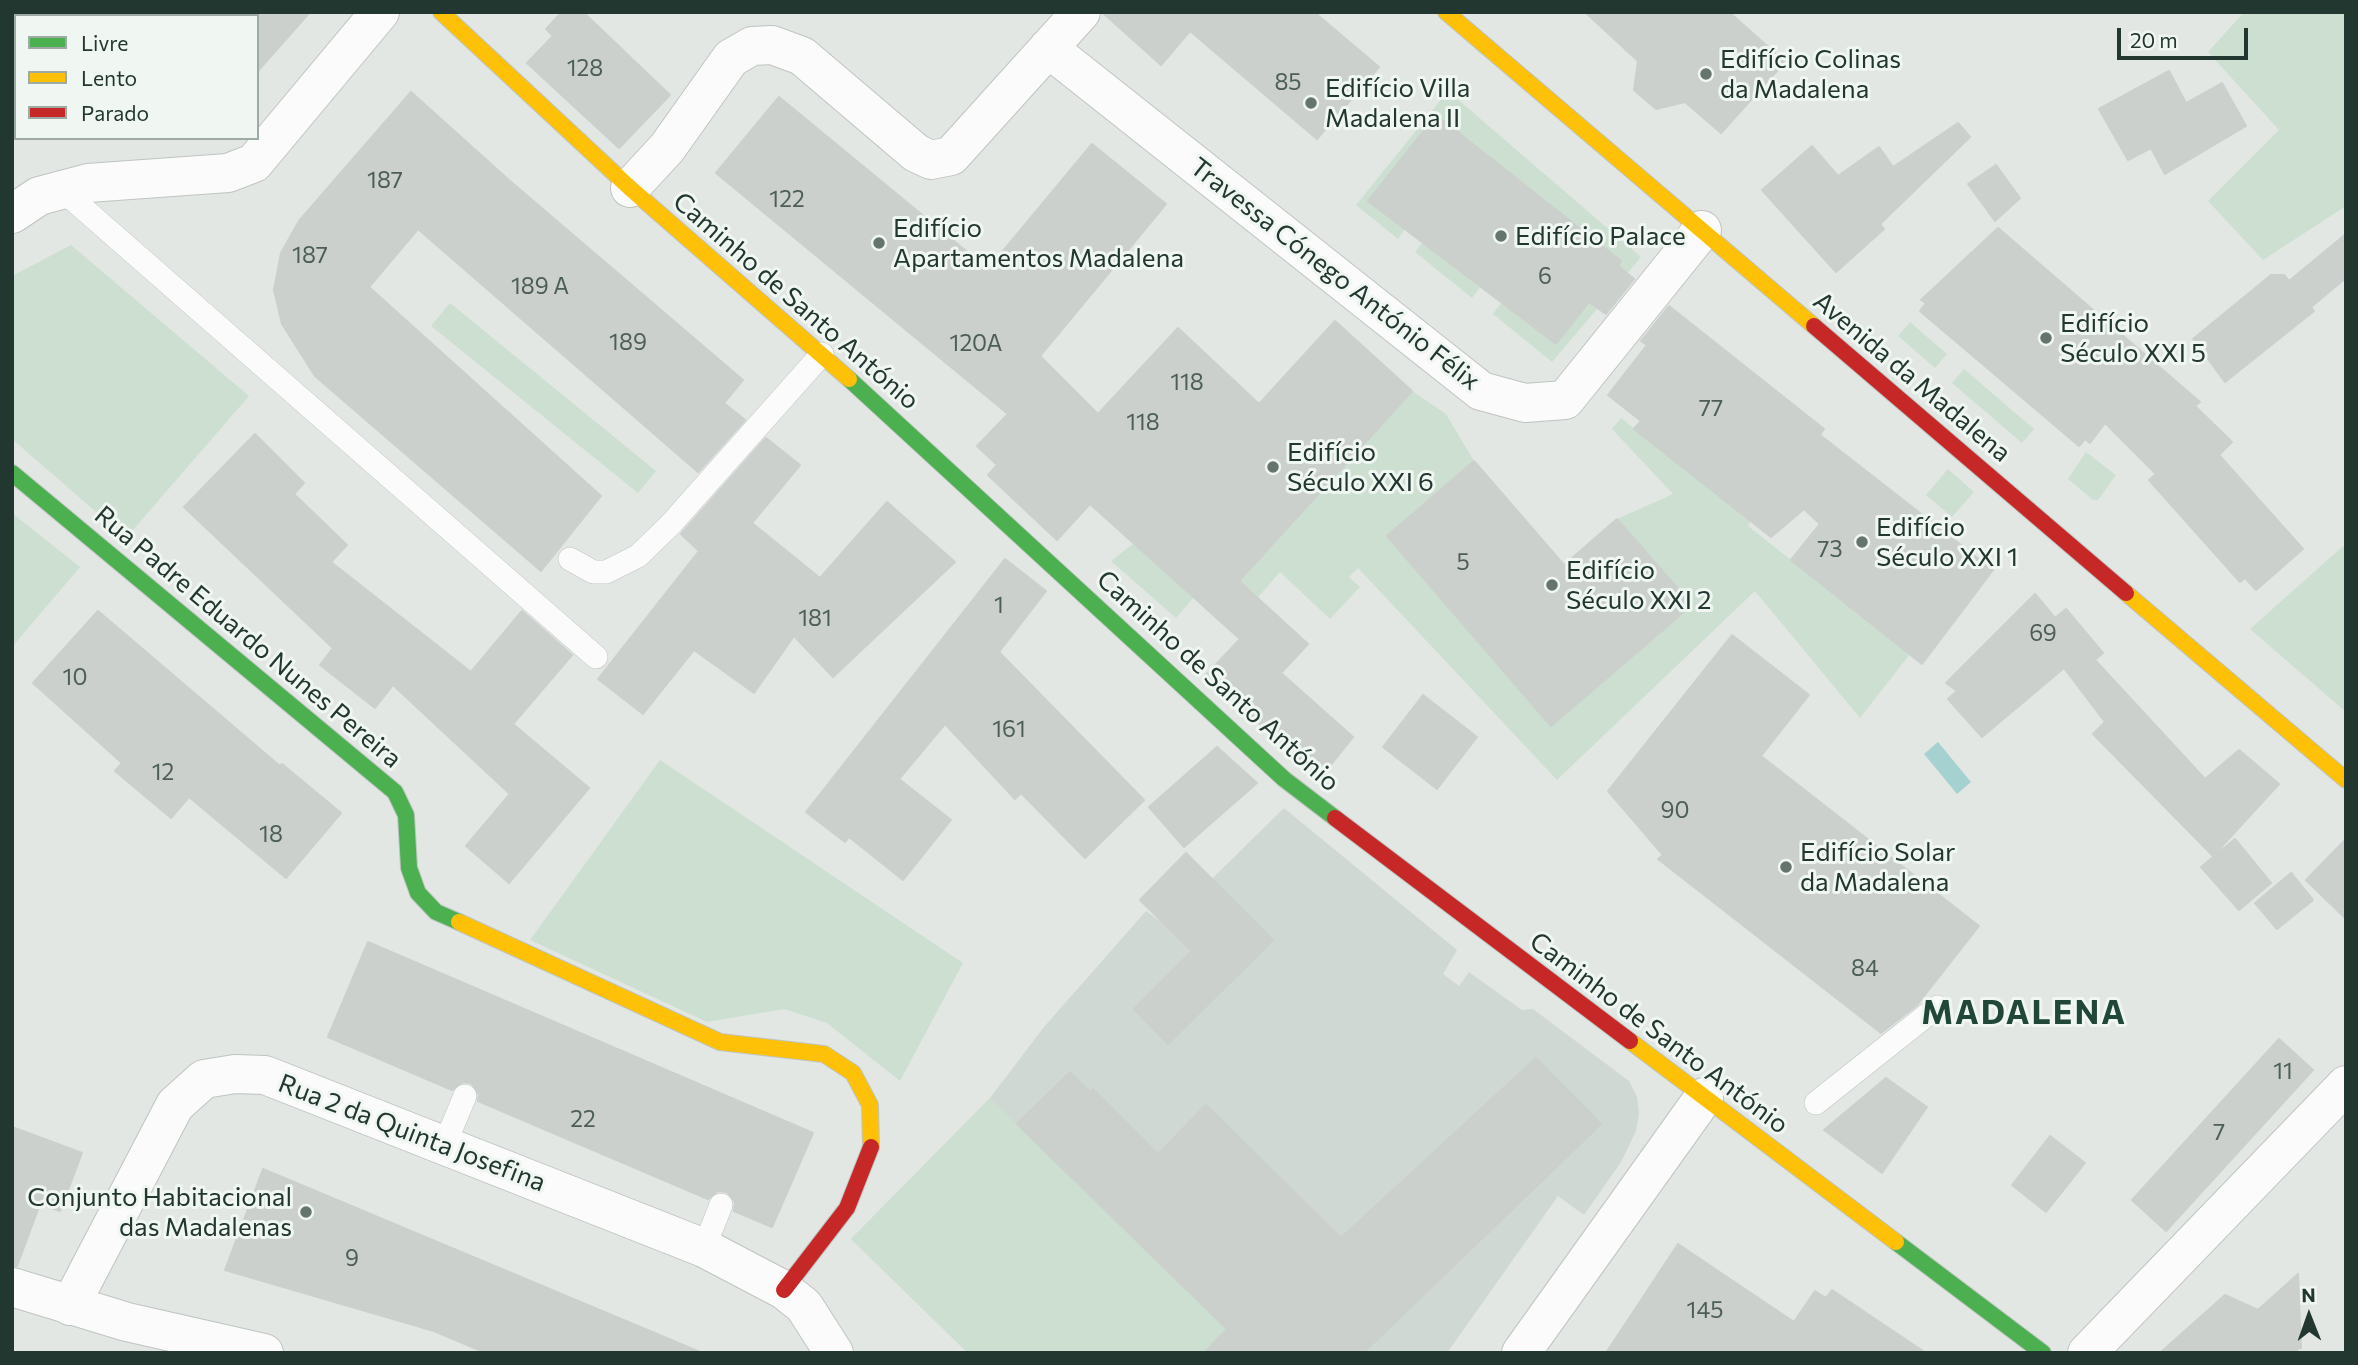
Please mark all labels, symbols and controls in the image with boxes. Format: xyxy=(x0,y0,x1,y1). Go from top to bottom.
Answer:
legend xyxy=(14,14,259,140)
scale bar xyxy=(2120,14,2251,58)
text: 20 m xyxy=(2130,27,2178,52)
text: Livre xyxy=(81,30,128,55)
place label: Edifício Colinas da Madalena xyxy=(1720,43,1901,104)
house number: 128 xyxy=(567,54,603,82)
text: Lento xyxy=(81,65,137,90)
marker: Edifício Colinas da Madalena xyxy=(1698,66,1714,82)
house number: 85 xyxy=(1274,68,1302,96)
place label: Edifício Villa Madalena II xyxy=(1325,72,1470,134)
marker: Edifício Villa Madalena II xyxy=(1303,95,1319,111)
text: Parado xyxy=(81,100,149,125)
street label: Travessa Cónego António Félix xyxy=(1184,151,1486,397)
house number: 187 xyxy=(367,166,403,194)
house number: 122 xyxy=(769,185,805,213)
street label: Caminho de Santo António xyxy=(667,186,925,416)
place label: Edifício Apartamentos Madalena xyxy=(893,212,1184,274)
place label: Edifício Palace xyxy=(1515,220,1686,252)
marker: Edifício Palace xyxy=(1493,228,1509,244)
marker: Edifício Apartamentos Madalena xyxy=(871,235,887,251)
house number: 187 xyxy=(292,241,328,269)
house number: 6 xyxy=(1538,262,1552,290)
house number: 189 A xyxy=(511,272,569,300)
street label: Avenida da Madalena xyxy=(1807,285,2017,469)
place label: Edifício Século XXI 5 xyxy=(2060,307,2206,368)
house number: 189 xyxy=(609,328,647,356)
house number: 120A xyxy=(950,329,1002,357)
marker: Edifício Século XXI 5 xyxy=(2038,330,2054,346)
house number: 118 xyxy=(1170,368,1204,396)
house number: 77 xyxy=(1699,394,1723,422)
house number: 118 xyxy=(1126,408,1160,436)
place label: Edifício Século XXI 6 xyxy=(1287,436,1434,498)
marker: Edifício Século XXI 6 xyxy=(1265,459,1281,475)
street label: Rua Padre Eduardo Nunes Pereira xyxy=(88,499,408,775)
place label: Edifício Século XXI 1 xyxy=(1876,511,2018,572)
marker: Edifício Século XXI 1 xyxy=(1854,534,1870,550)
house number: 73 xyxy=(1817,535,1843,563)
house number: 5 xyxy=(1456,548,1470,576)
place label: Edifício Século XXI 2 xyxy=(1566,554,1711,616)
street label: Caminho de Santo António xyxy=(1090,564,1346,798)
marker: Edifício Século XXI 2 xyxy=(1544,577,1560,593)
house number: 1 xyxy=(994,591,1004,619)
house number: 181 xyxy=(798,604,832,632)
house number: 69 xyxy=(2029,619,2057,647)
house number: 10 xyxy=(63,663,87,691)
house number: 161 xyxy=(992,715,1026,743)
house number: 12 xyxy=(152,758,174,786)
house number: 90 xyxy=(1661,796,1689,824)
house number: 18 xyxy=(259,820,283,848)
place label: Edifício Solar da Madalena xyxy=(1800,836,1956,898)
marker: Edifício Solar da Madalena xyxy=(1778,859,1794,875)
street label: Caminho de Santo António xyxy=(1524,926,1794,1140)
house number: 84 xyxy=(1851,954,1879,982)
district label: MADALENA xyxy=(1922,993,2126,1033)
house number: 11 xyxy=(2273,1057,2293,1085)
street label: Rua 2 da Quinta Josefina xyxy=(274,1068,550,1198)
house number: 22 xyxy=(570,1105,596,1133)
house number: 7 xyxy=(2213,1118,2225,1146)
place label: Conjunto Habitacional das Madalenas xyxy=(27,1181,292,1242)
marker: Conjunto Habitacional das Madalenas xyxy=(298,1204,314,1220)
house number: 9 xyxy=(345,1244,359,1272)
north arrow xyxy=(2274,1281,2344,1351)
text: N xyxy=(2301,1283,2316,1306)
house number: 145 xyxy=(1687,1296,1723,1324)

